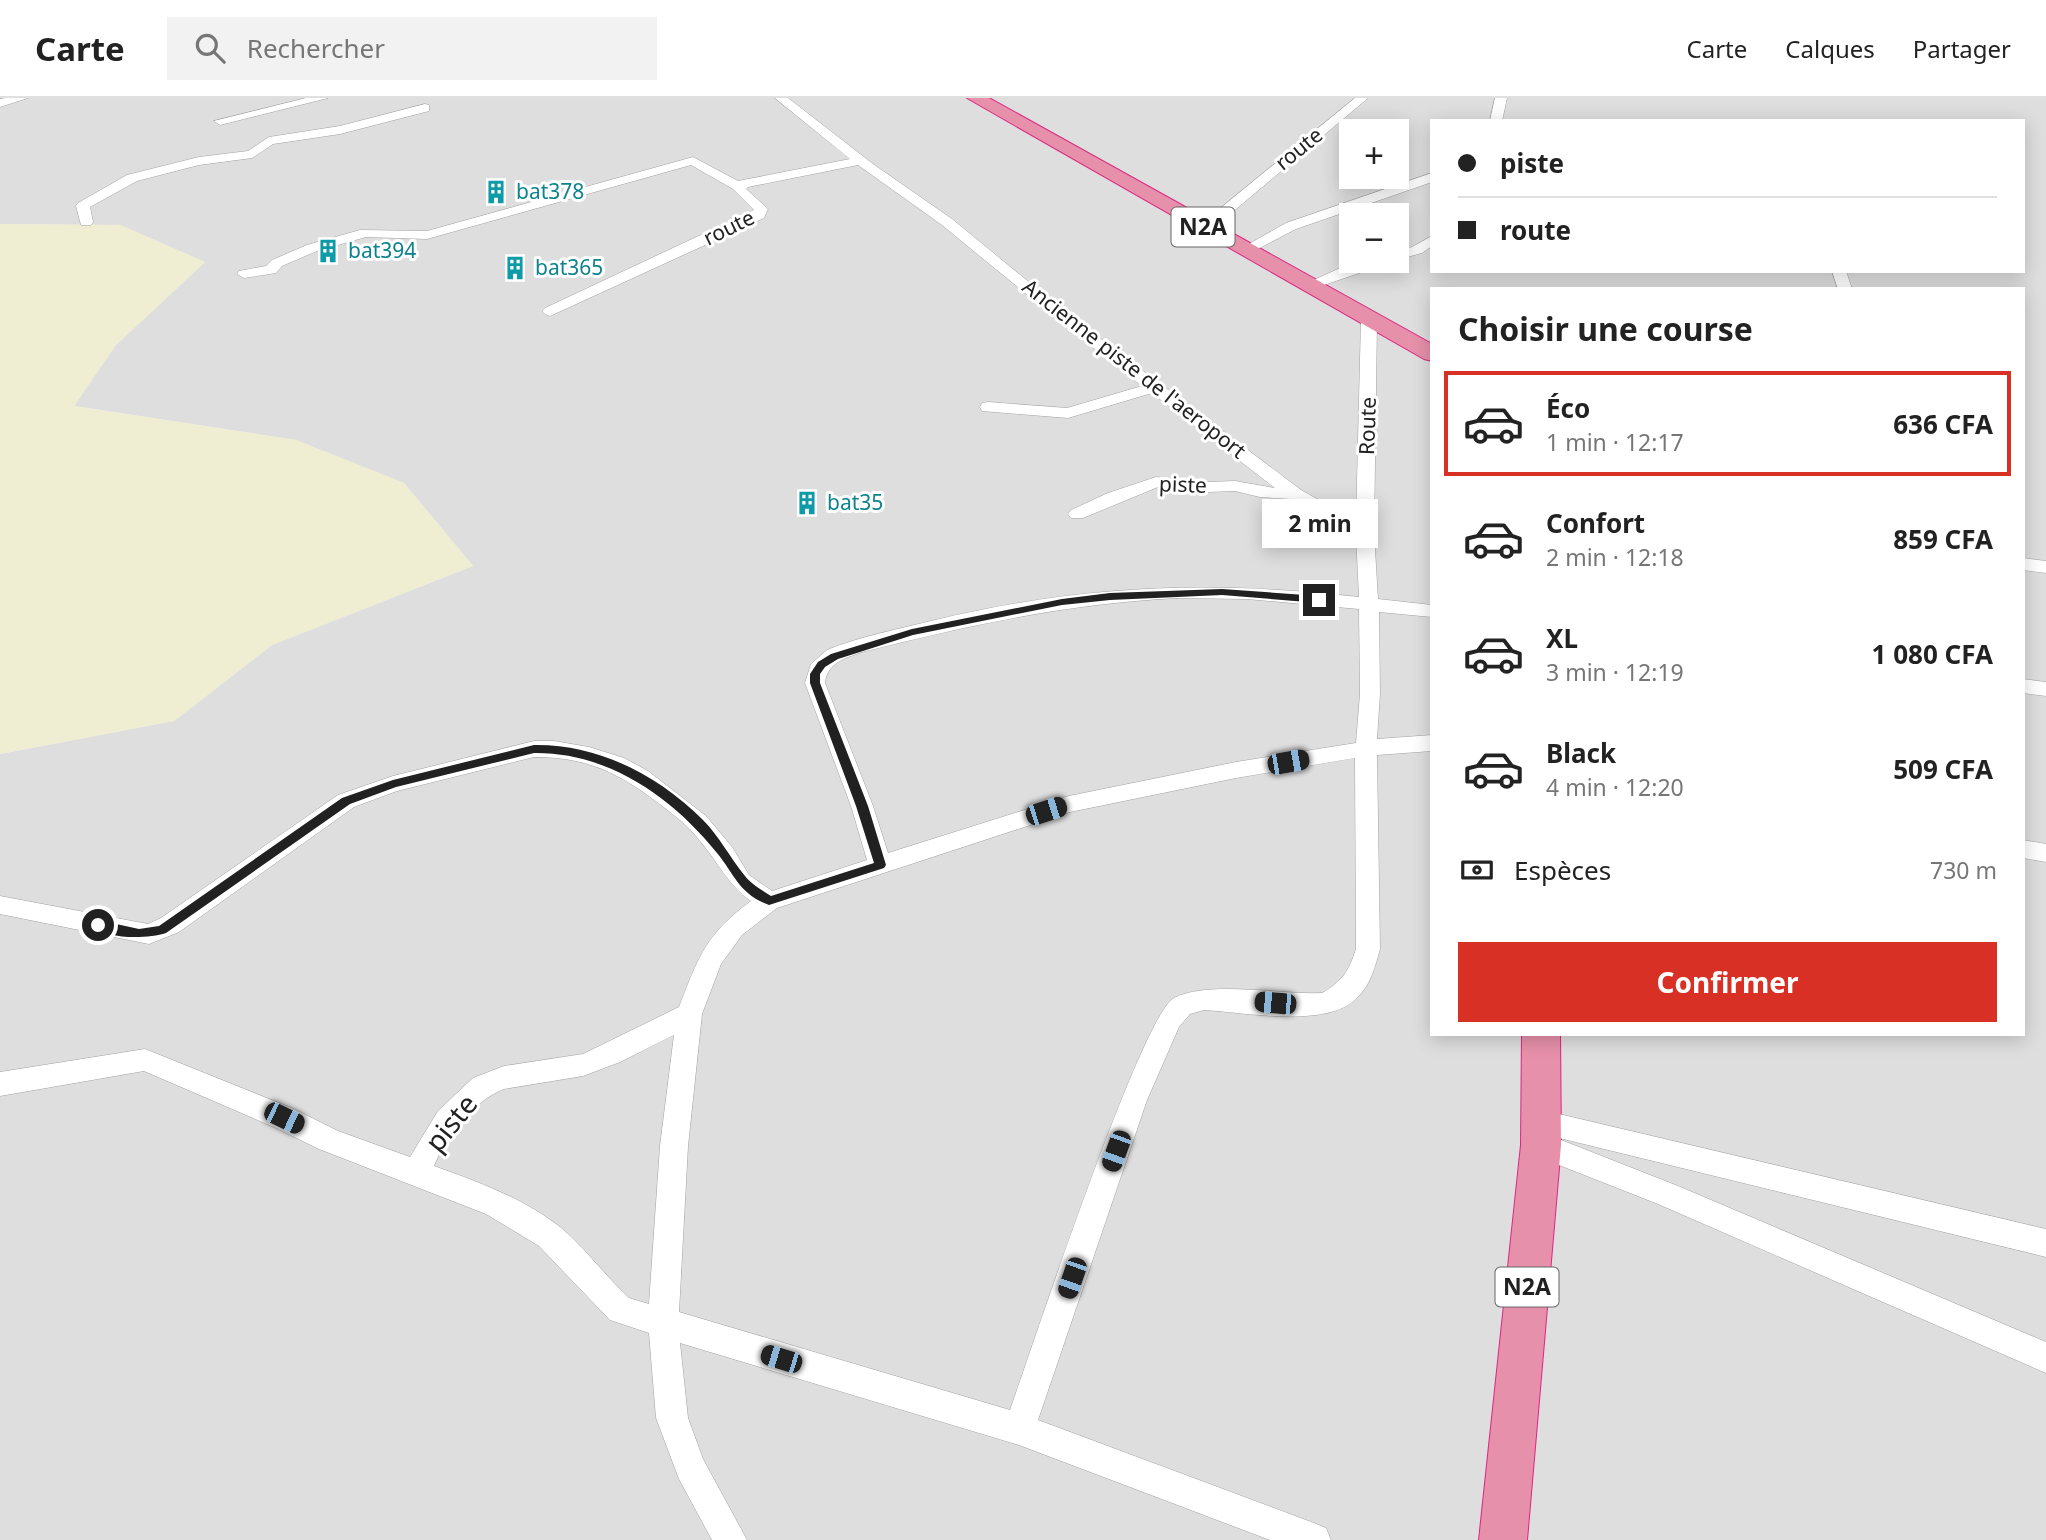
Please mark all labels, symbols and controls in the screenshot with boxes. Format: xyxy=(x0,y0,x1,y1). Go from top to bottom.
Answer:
search box xyxy=(167,17,657,80)
text: Carte xyxy=(35,26,125,71)
icon: search xyxy=(191,29,229,67)
text: Rechercher xyxy=(247,30,385,66)
text: Carte xyxy=(1687,32,1747,65)
text: Calques xyxy=(1785,32,1875,65)
text: Partager xyxy=(1913,32,2011,65)
map controls xyxy=(1339,119,1409,273)
button: + xyxy=(1339,119,1409,189)
street label: route xyxy=(1269,121,1328,176)
text: piste xyxy=(1500,145,1564,181)
place label: bat378 xyxy=(516,177,584,205)
building icon: bat378 xyxy=(482,178,510,206)
street label: route xyxy=(698,203,759,251)
button: − xyxy=(1339,203,1409,273)
road number: N2A xyxy=(1172,208,1234,246)
text: route xyxy=(1500,212,1571,248)
place label: bat394 xyxy=(348,236,416,264)
building icon: bat394 xyxy=(314,237,342,265)
place label: bat365 xyxy=(535,253,603,281)
building icon: bat365 xyxy=(501,254,529,282)
street label: Ancienne piste de l'aeroport xyxy=(1017,272,1252,465)
text: Choisir une course xyxy=(1458,307,1753,350)
text: Éco xyxy=(1546,390,1590,426)
icon: car xyxy=(1462,392,1525,455)
street label: Route xyxy=(1352,396,1382,456)
text: 636 CFA xyxy=(1893,406,1993,442)
text: 1 min · 12:17 xyxy=(1546,426,1684,458)
street label: piste xyxy=(1159,469,1207,499)
place label: bat35 xyxy=(827,488,883,516)
building icon: bat35 xyxy=(793,489,821,517)
callout: 2 min xyxy=(1261,498,1377,547)
text: Confort xyxy=(1546,505,1645,541)
text: 2 min xyxy=(1288,507,1352,539)
icon: car xyxy=(1462,507,1525,570)
text: 859 CFA xyxy=(1893,521,1993,557)
text: 2 min · 12:18 xyxy=(1546,541,1684,573)
route end xyxy=(1303,584,1335,616)
text: XL xyxy=(1546,620,1578,656)
icon: car xyxy=(1462,622,1525,685)
text: 1 080 CFA xyxy=(1872,636,1993,672)
text: 3 min · 12:19 xyxy=(1546,656,1684,688)
text: Black xyxy=(1546,735,1616,771)
icon: car xyxy=(1462,737,1525,800)
car xyxy=(1266,748,1311,776)
text: 509 CFA xyxy=(1893,751,1993,787)
text: 4 min · 12:20 xyxy=(1546,771,1684,803)
car xyxy=(1023,795,1070,827)
icon: cash xyxy=(1458,851,1496,889)
text: Espèces xyxy=(1514,852,1611,888)
text: 730 m xyxy=(1930,854,1997,886)
route start xyxy=(82,909,114,941)
button: Confirmer xyxy=(1458,942,1997,1022)
car xyxy=(1254,991,1297,1015)
street label: piste xyxy=(415,1086,485,1159)
car xyxy=(261,1099,308,1137)
car xyxy=(1099,1128,1134,1174)
car xyxy=(1056,1255,1089,1301)
road number: N2A xyxy=(1496,1268,1558,1306)
car xyxy=(758,1343,805,1375)

